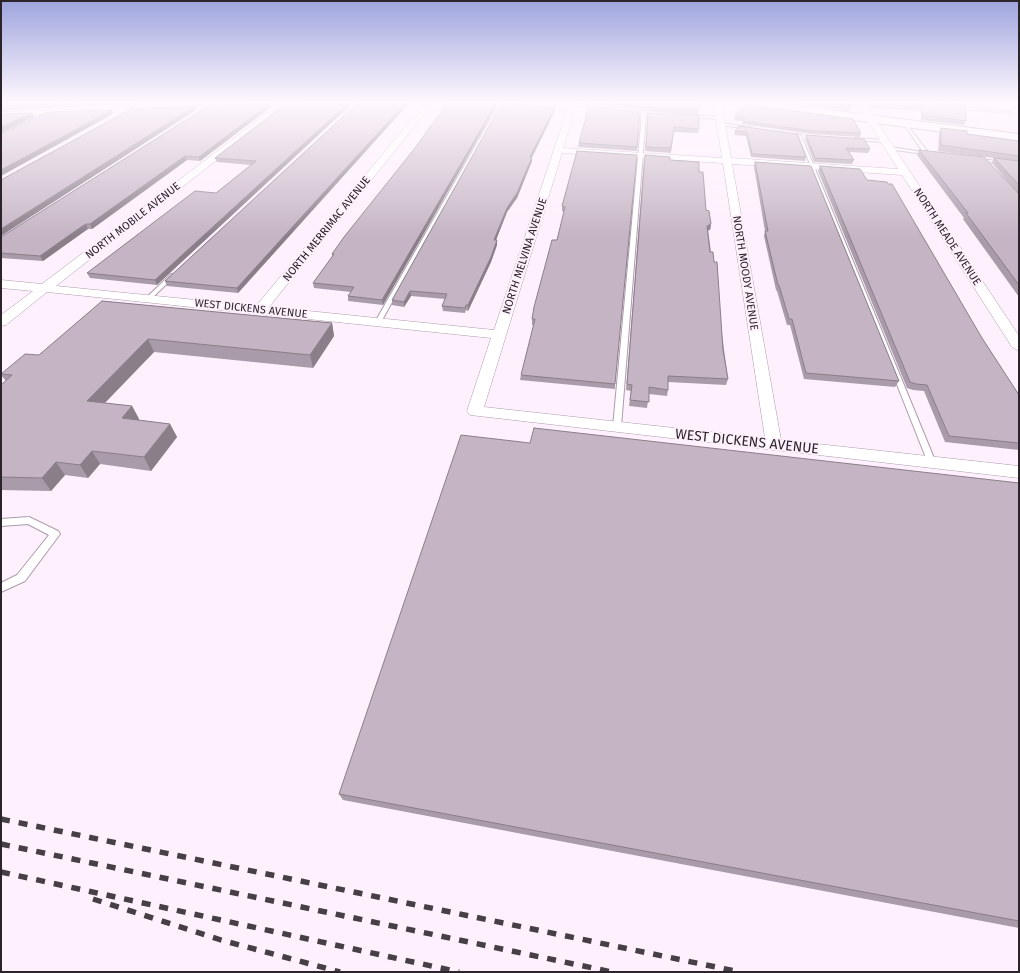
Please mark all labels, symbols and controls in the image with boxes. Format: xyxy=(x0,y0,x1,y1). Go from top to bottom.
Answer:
street label: NORTH MERRIMAC AVENUE xyxy=(281,174,373,284)
street label: NORTH MOBILE AVENUE xyxy=(83,180,183,262)
street label: NORTH MEADE AVENUE xyxy=(911,186,983,288)
street label: NORTH MELVINA AVENUE xyxy=(500,196,550,316)
street label: NORTH MOODY AVENUE xyxy=(729,215,761,331)
street label: WEST DICKENS AVENUE xyxy=(194,297,308,321)
street label: WEST DICKENS AVENUE xyxy=(674,426,820,458)

